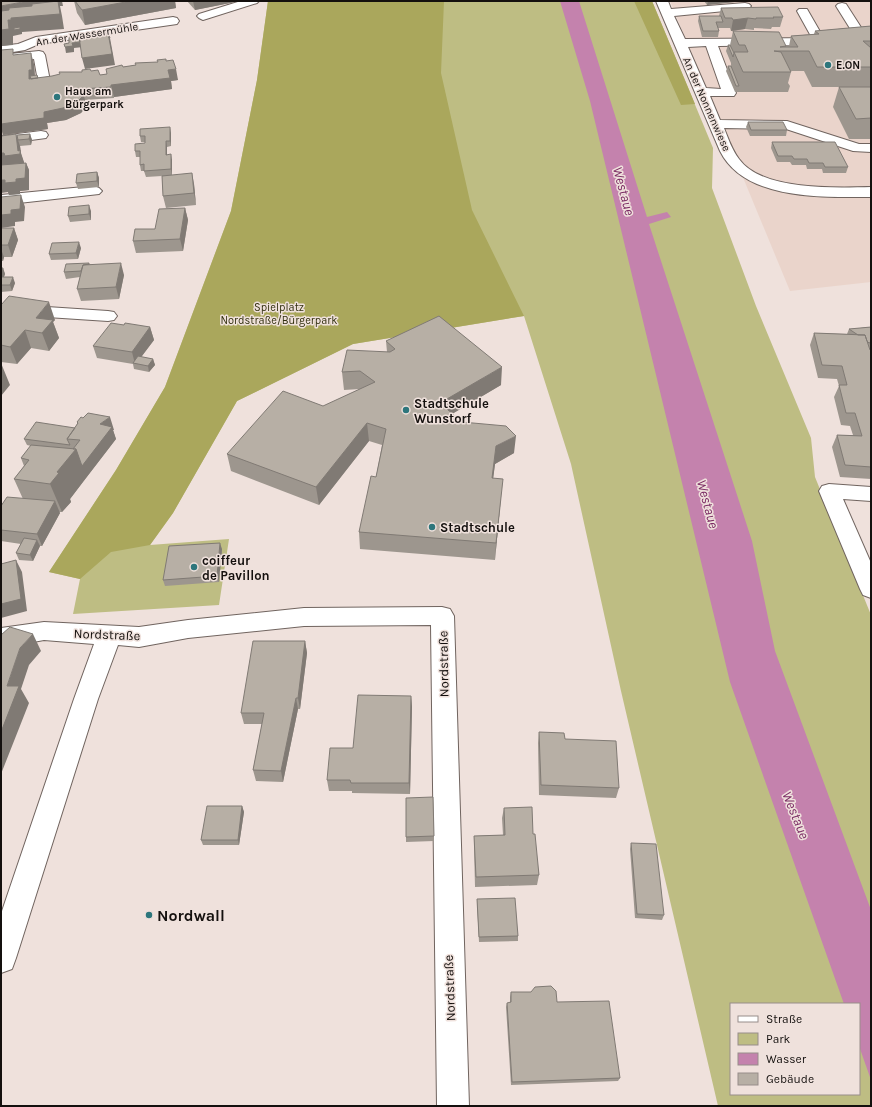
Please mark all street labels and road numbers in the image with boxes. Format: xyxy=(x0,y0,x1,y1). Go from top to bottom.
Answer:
street label: An der Wassermühle xyxy=(35,20,139,49)
street label: An der Nonnenwiese xyxy=(680,55,733,154)
street label: Nordstraße xyxy=(73,626,141,643)
street label: Nordstraße xyxy=(435,630,452,697)
street label: Nordstraße xyxy=(441,954,458,1022)

